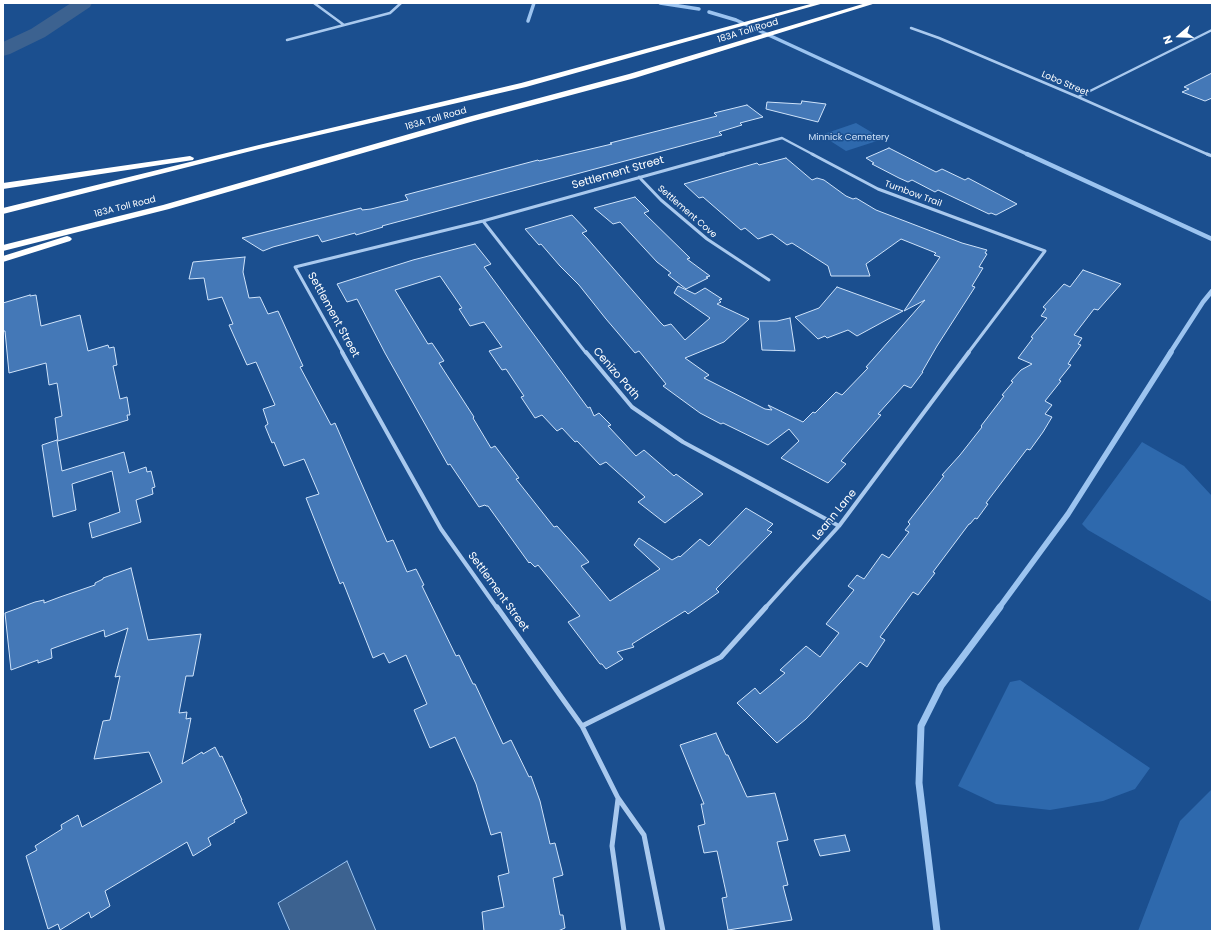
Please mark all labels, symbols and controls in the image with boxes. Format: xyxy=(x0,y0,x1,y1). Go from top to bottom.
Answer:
north arrow xyxy=(1159,16,1199,56)
street label: 183A Toll Road xyxy=(716,17,780,45)
text: N xyxy=(1159,33,1177,46)
street label: Lobo Street xyxy=(1040,69,1090,99)
street label: 183A Toll Road xyxy=(404,105,468,133)
park label: Minnick Cemetery xyxy=(809,133,889,143)
street label: Settlement Street xyxy=(570,154,666,192)
street label: Turnbow Trail xyxy=(883,179,943,209)
street label: Settlement Cove xyxy=(655,183,719,241)
street label: 183A Toll Road xyxy=(93,194,157,220)
street label: Settlement Street xyxy=(304,270,362,360)
street label: Cenizo Path xyxy=(590,345,642,403)
street label: Leann Lane xyxy=(810,487,860,543)
street label: Settlement Street xyxy=(465,550,531,634)

